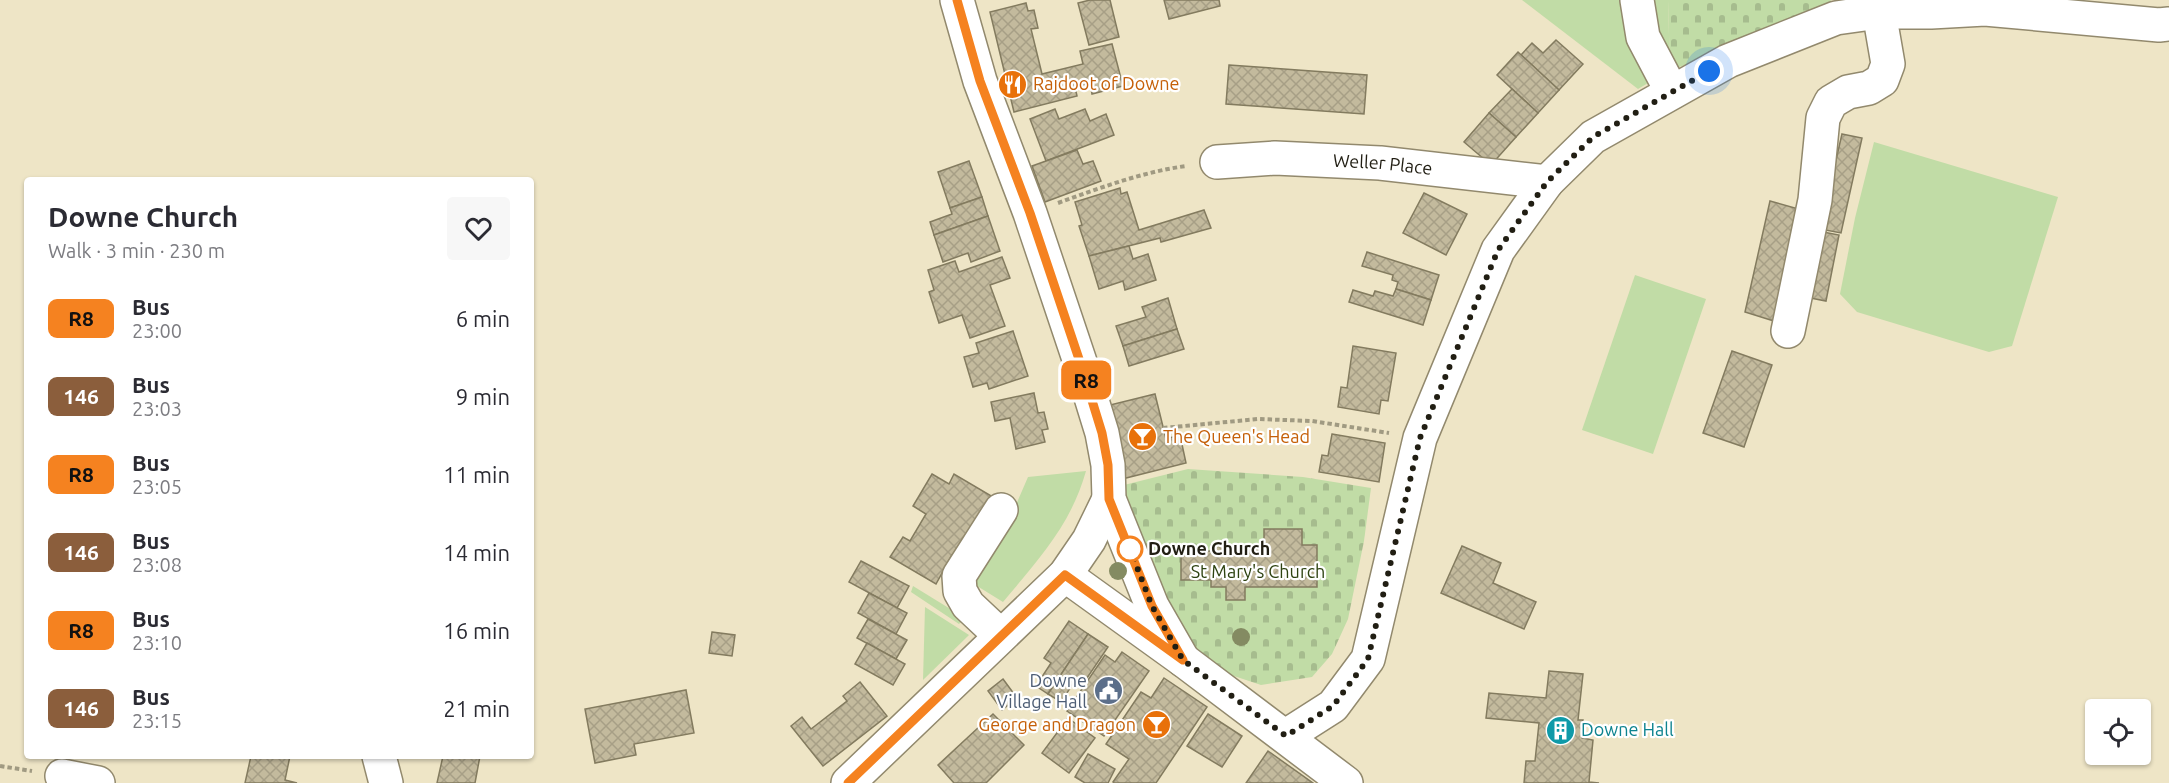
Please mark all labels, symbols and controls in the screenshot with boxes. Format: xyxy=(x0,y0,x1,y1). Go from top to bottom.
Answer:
your location xyxy=(1694,56,1724,86)
restaurant icon: Rajdoot of Downe xyxy=(996,68,1028,100)
place label: Rajdoot of Downe xyxy=(1033,73,1180,93)
street label: Weller Place xyxy=(1333,150,1434,178)
button: heart xyxy=(447,197,510,260)
text: Downe Church xyxy=(48,201,238,232)
text: Walk · 3 min · 230 m xyxy=(48,239,225,262)
text: Bus xyxy=(132,294,170,319)
text: R8 xyxy=(68,306,94,330)
text: 6 min xyxy=(456,306,510,331)
text: 23:00 xyxy=(132,319,182,342)
line badge: R8 xyxy=(1059,360,1113,400)
text: R8 xyxy=(1073,368,1099,392)
text: Bus xyxy=(132,372,170,397)
text: 146 xyxy=(63,384,99,408)
text: 9 min xyxy=(456,384,510,409)
text: 23:03 xyxy=(132,397,182,420)
bar icon: The Queen's Head xyxy=(1126,421,1158,453)
place label: The Queen's Head xyxy=(1163,426,1310,447)
text: Bus xyxy=(132,450,170,475)
text: R8 xyxy=(68,462,94,486)
text: 11 min xyxy=(443,462,510,487)
text: 23:05 xyxy=(132,475,182,498)
text: Bus xyxy=(132,528,170,553)
marker: Downe Church xyxy=(1117,536,1143,562)
place label: Downe Church xyxy=(1148,538,1270,558)
text: 146 xyxy=(63,540,99,564)
text: 14 min xyxy=(443,540,510,565)
text: 23:08 xyxy=(132,553,182,576)
park label: St Mary's Church xyxy=(1191,561,1325,581)
text: Bus xyxy=(132,606,170,631)
text: R8 xyxy=(68,618,94,642)
text: 16 min xyxy=(443,618,510,643)
text: 23:10 xyxy=(132,631,182,654)
place label: Downe Village Hall xyxy=(996,670,1087,711)
public building icon: Downe Village Hall xyxy=(1092,675,1124,707)
text: Bus xyxy=(132,684,170,709)
text: 146 xyxy=(63,696,99,720)
text: 21 min xyxy=(443,696,510,721)
map controls xyxy=(2085,699,2151,765)
button: locate xyxy=(2085,699,2151,765)
text: 23:15 xyxy=(132,709,182,732)
bar icon: George and Dragon xyxy=(1141,709,1173,741)
place label: George and Dragon xyxy=(978,714,1136,734)
building icon: Downe Hall xyxy=(1544,714,1576,746)
place label: Downe Hall xyxy=(1581,719,1674,739)

